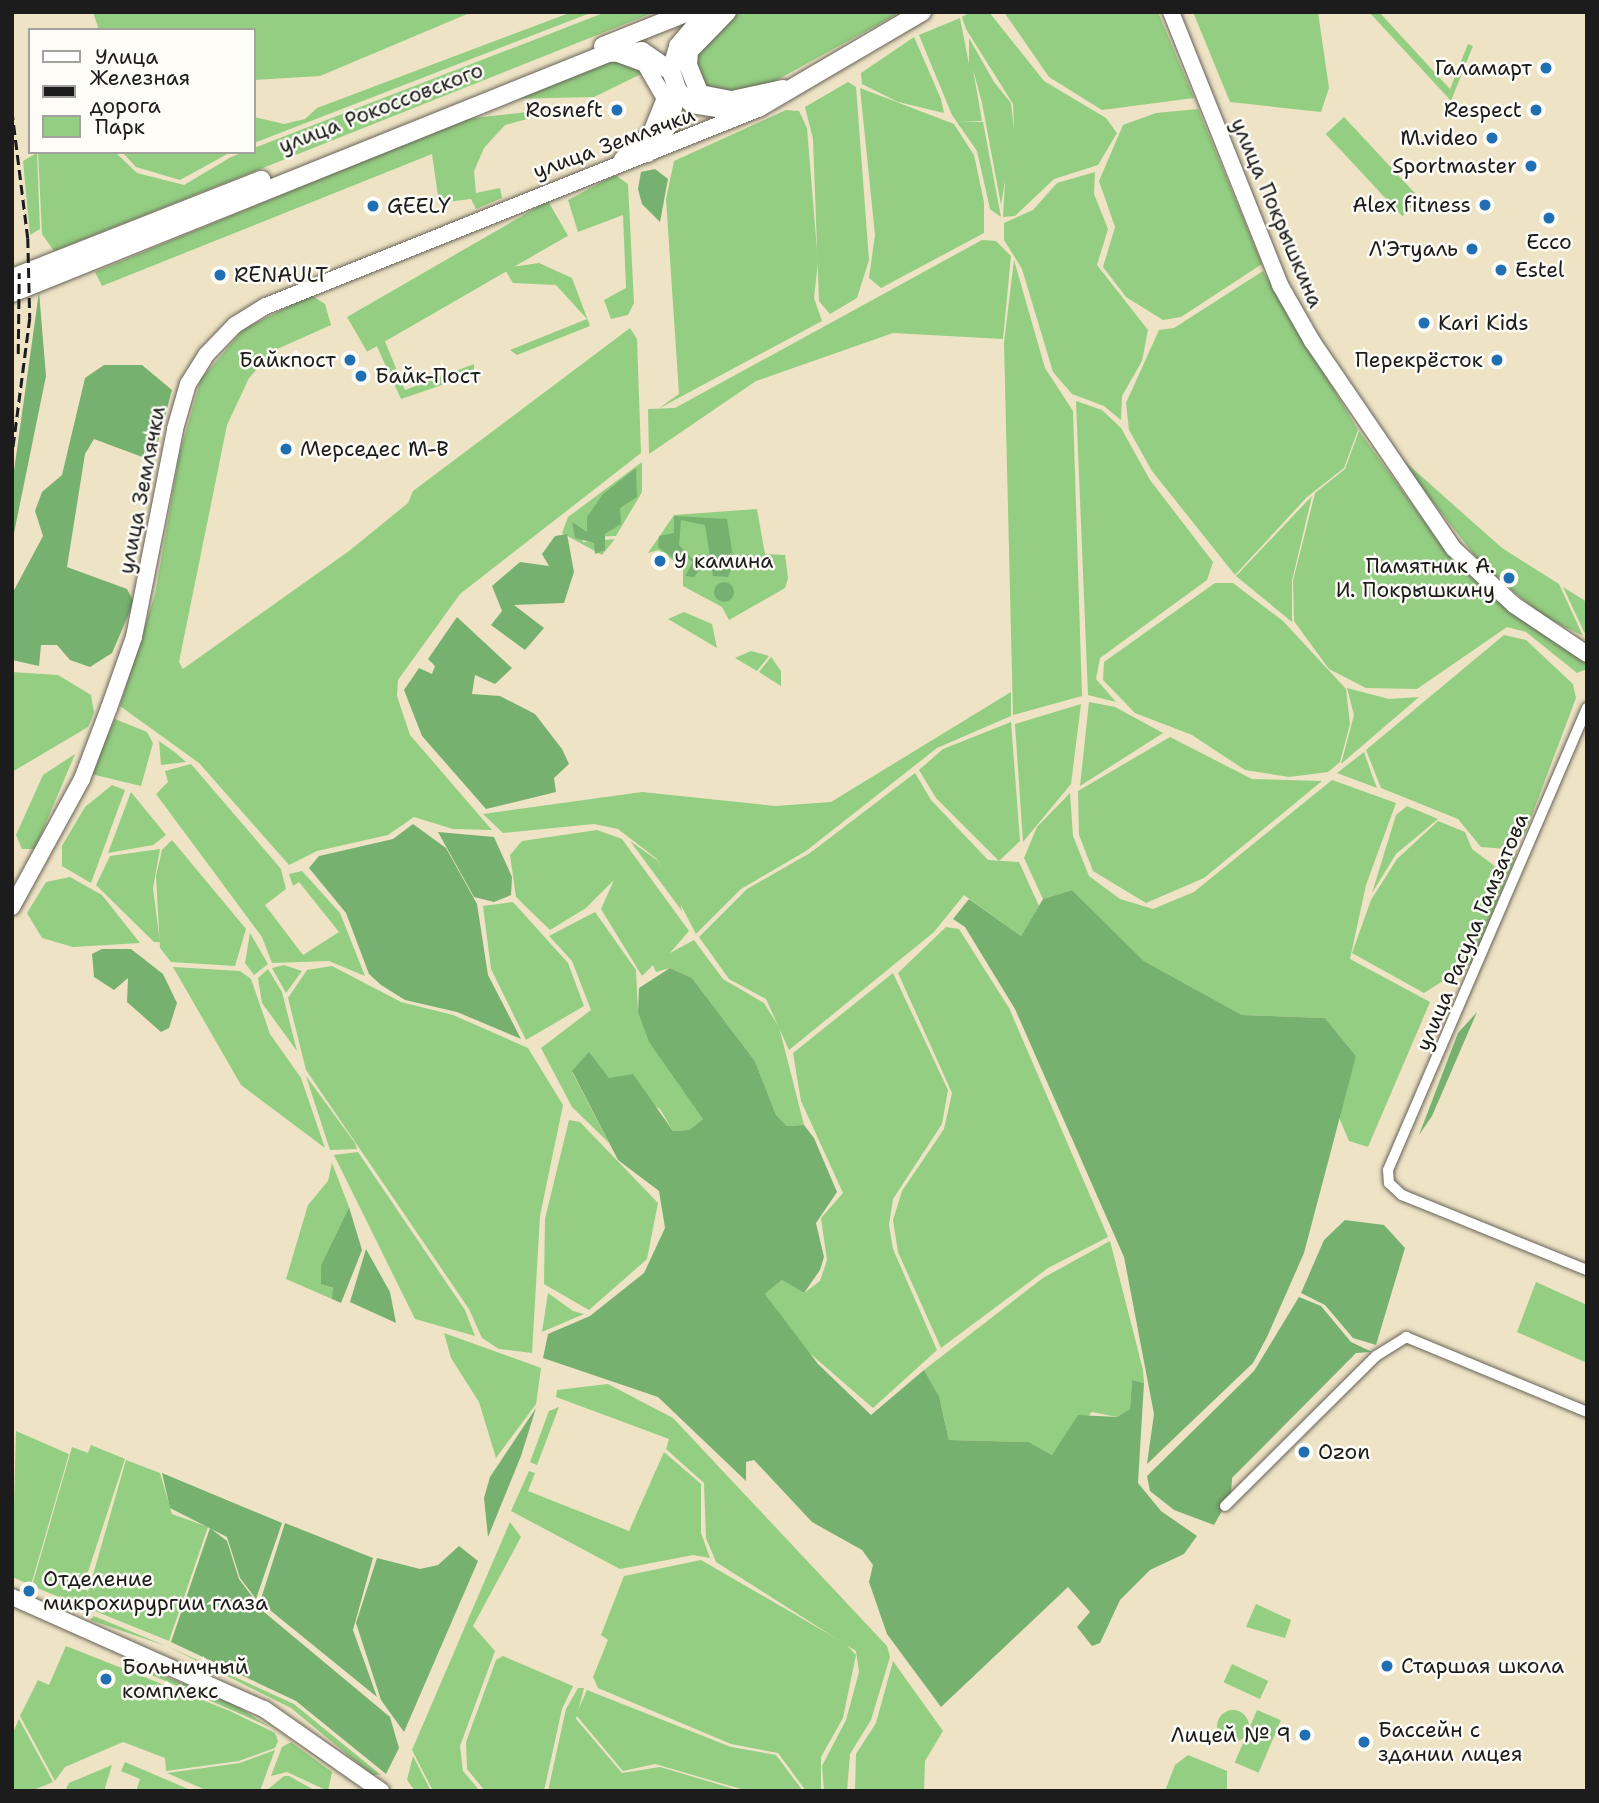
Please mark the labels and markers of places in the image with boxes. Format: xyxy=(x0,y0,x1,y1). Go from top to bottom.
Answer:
place label: Галамарт xyxy=(1435,55,1532,81)
marker: Галамарт xyxy=(1538,60,1554,76)
place label: Rosneft xyxy=(525,97,603,123)
place label: Respect xyxy=(1444,97,1522,123)
marker: Rosneft xyxy=(609,102,625,118)
marker: Respect xyxy=(1528,102,1544,118)
place label: M.video xyxy=(1400,125,1478,151)
marker: M.video xyxy=(1484,130,1500,146)
place label: Sportmaster xyxy=(1392,153,1517,179)
marker: Sportmaster xyxy=(1523,158,1539,174)
place label: Alex fitness xyxy=(1352,192,1471,218)
place label: GEELY xyxy=(387,193,451,219)
marker: Alex fitness xyxy=(1477,197,1493,213)
marker: GEELY xyxy=(365,198,381,214)
marker: Ecco xyxy=(1541,210,1557,226)
place label: Ecco xyxy=(1526,229,1572,255)
place label: Л'Этуаль xyxy=(1369,236,1458,262)
marker: Л'Этуаль xyxy=(1464,241,1480,257)
place label: Estel xyxy=(1515,257,1564,283)
place label: RENAULT xyxy=(234,262,328,288)
marker: Estel xyxy=(1493,262,1509,278)
marker: RENAULT xyxy=(212,267,228,283)
place label: Kari Kids xyxy=(1438,310,1529,336)
marker: Kari Kids xyxy=(1416,315,1432,331)
place label: Байкпост xyxy=(239,347,336,373)
place label: Перекрёсток xyxy=(1355,347,1483,373)
marker: Байкпост xyxy=(342,352,358,368)
marker: Перекрёсток xyxy=(1489,352,1505,368)
place label: Байк-Пост xyxy=(375,363,481,389)
marker: Байк-Пост xyxy=(353,368,369,384)
place label: Мерседес M-B xyxy=(300,436,449,462)
marker: Мерседес M-B xyxy=(278,441,294,457)
place label: У камина xyxy=(674,548,773,574)
marker: У камина xyxy=(652,553,668,569)
place label: Памятник А. И. Покрышкину xyxy=(1336,553,1495,603)
marker: Памятник А. И. Покрышкину xyxy=(1501,570,1517,586)
place label: Ozon xyxy=(1318,1439,1370,1465)
marker: Ozon xyxy=(1296,1444,1312,1460)
place label: Отделение микрохирургии глаза xyxy=(43,1566,268,1616)
marker: Отделение микрохирургии глаза xyxy=(21,1583,37,1599)
place label: Старшая школа xyxy=(1401,1653,1564,1679)
place label: Больничный комплекс xyxy=(122,1654,248,1704)
marker: Старшая школа xyxy=(1379,1658,1395,1674)
marker: Больничный комплекс xyxy=(96,1669,116,1689)
place label: Бассейн с здании лицея xyxy=(1378,1717,1523,1767)
place label: Лицей № 9 xyxy=(1171,1722,1291,1748)
marker: Лицей № 9 xyxy=(1297,1727,1313,1743)
marker: Бассейн с здании лицея xyxy=(1356,1734,1372,1750)

